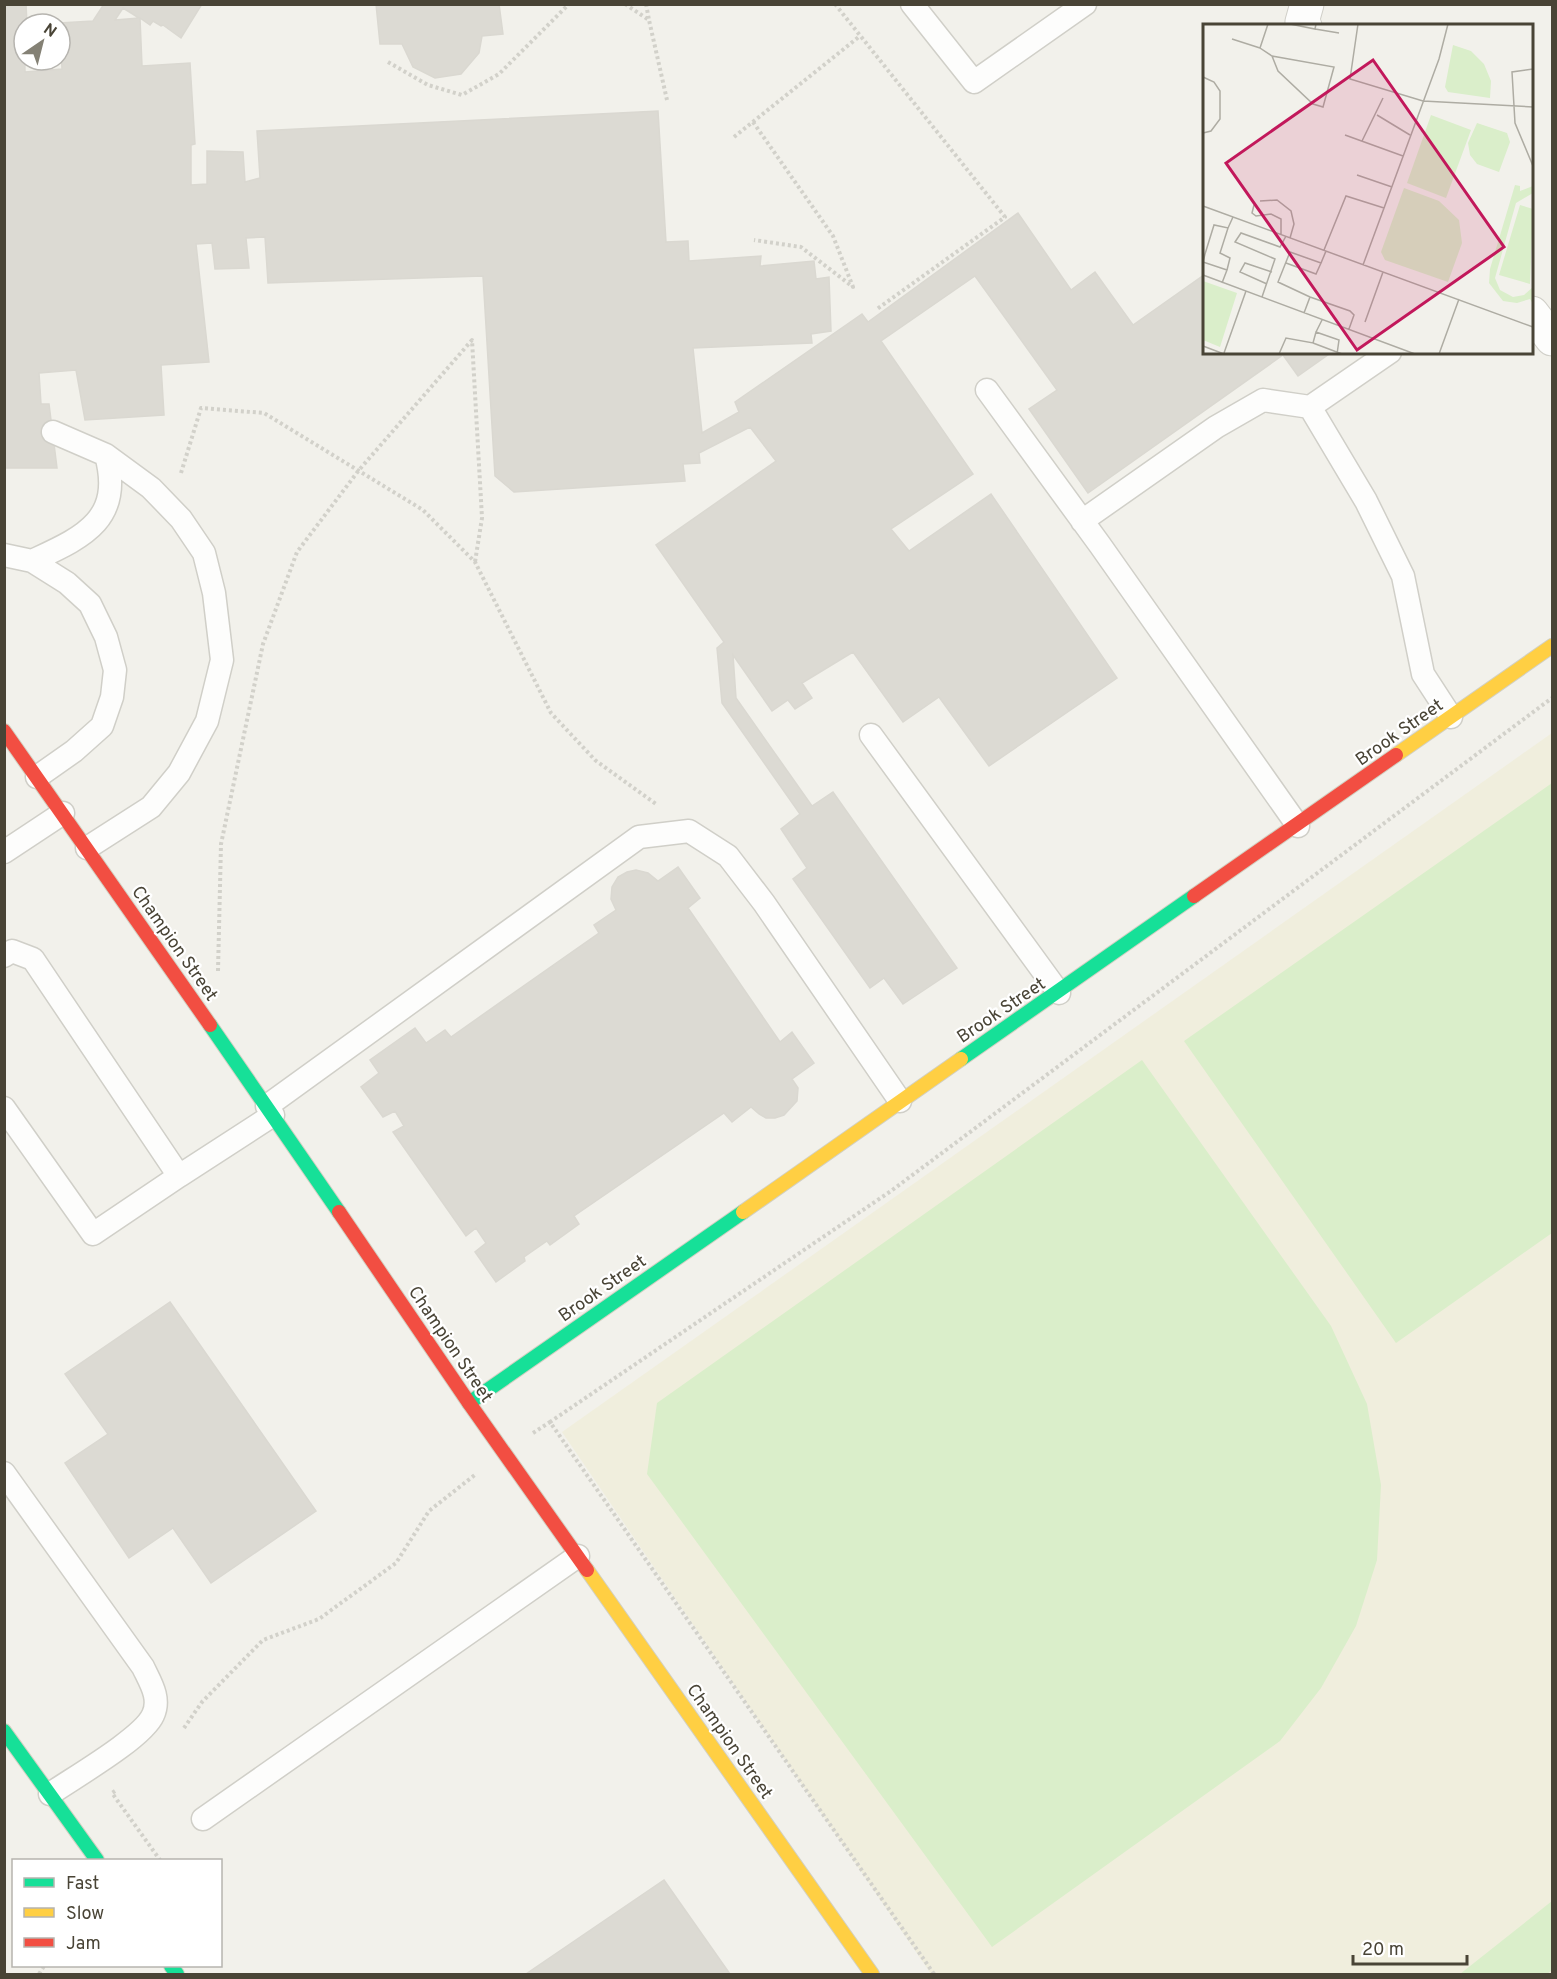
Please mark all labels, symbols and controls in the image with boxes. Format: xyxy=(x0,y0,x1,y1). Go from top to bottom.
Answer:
north arrow xyxy=(12,12,72,72)
text: N xyxy=(39,20,60,43)
inset map xyxy=(1203,24,1533,354)
street label: Brook Street xyxy=(1351,695,1448,772)
street label: Champion Street xyxy=(125,882,222,1006)
street label: Brook Street xyxy=(953,973,1051,1049)
street label: Brook Street xyxy=(554,1251,651,1328)
street label: Champion Street xyxy=(402,1282,497,1408)
street label: Champion Street xyxy=(680,1680,777,1804)
legend xyxy=(12,1859,222,1967)
text: Fast xyxy=(66,1873,99,1896)
text: Slow xyxy=(66,1903,104,1926)
scale bar xyxy=(1353,1928,1467,1966)
text: Jam xyxy=(66,1933,101,1956)
text: 20 m xyxy=(1362,1939,1404,1962)

